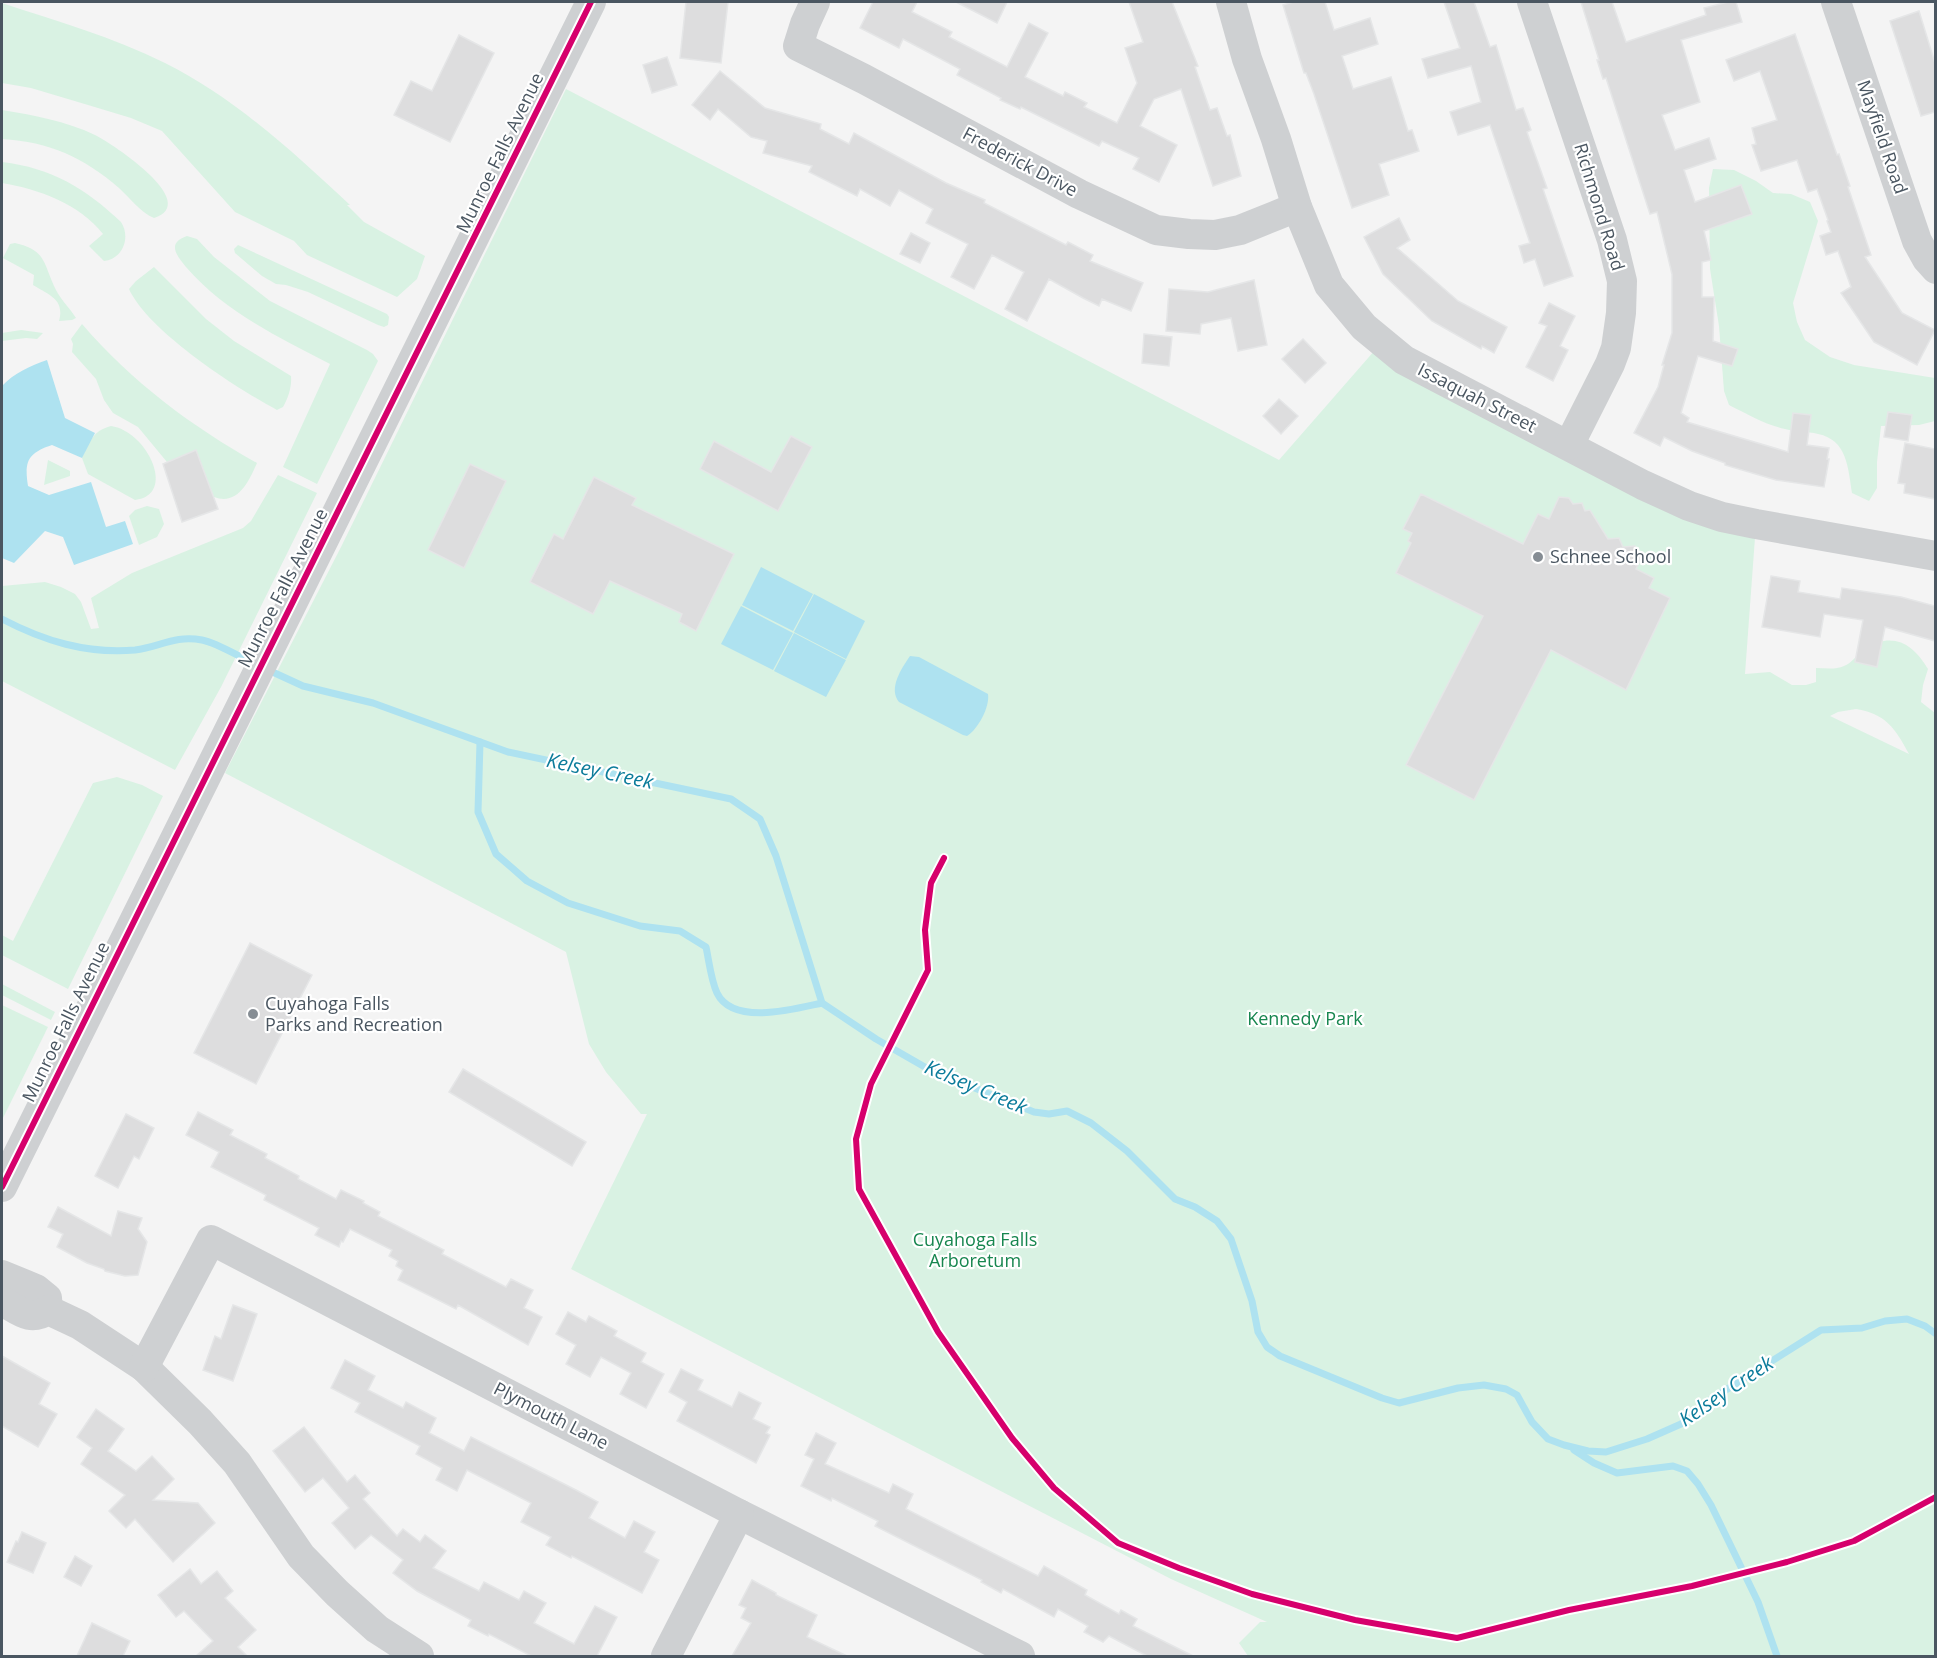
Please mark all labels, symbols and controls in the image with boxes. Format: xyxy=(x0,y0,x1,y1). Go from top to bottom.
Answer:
street label: Munroe Falls Avenue xyxy=(450,68,548,237)
street label: Mayfield Road xyxy=(1852,76,1914,197)
street label: Frederick Drive xyxy=(959,121,1082,201)
street label: Richmond Road xyxy=(1569,140,1631,274)
street label: Issaquah Street xyxy=(1414,357,1541,437)
street label: Munroe Falls Avenue xyxy=(232,504,333,671)
place label: Schnee School xyxy=(1550,544,1671,568)
marker: Schnee School xyxy=(1531,550,1545,564)
water label: Kelsey Creek xyxy=(544,746,657,795)
street label: Munroe Falls Avenue xyxy=(16,937,114,1106)
place label: Cuyahoga Falls Parks and Recreation xyxy=(265,991,443,1036)
park label: Kennedy Park xyxy=(1247,1006,1363,1030)
marker: Cuyahoga Falls Parks and Recreation xyxy=(246,1007,260,1021)
water label: Kelsey Creek xyxy=(921,1053,1033,1121)
park label: Cuyahoga Falls Arboretum xyxy=(913,1227,1037,1272)
water label: Kelsey Creek xyxy=(1673,1348,1779,1432)
street label: Plymouth Lane xyxy=(490,1376,613,1454)

